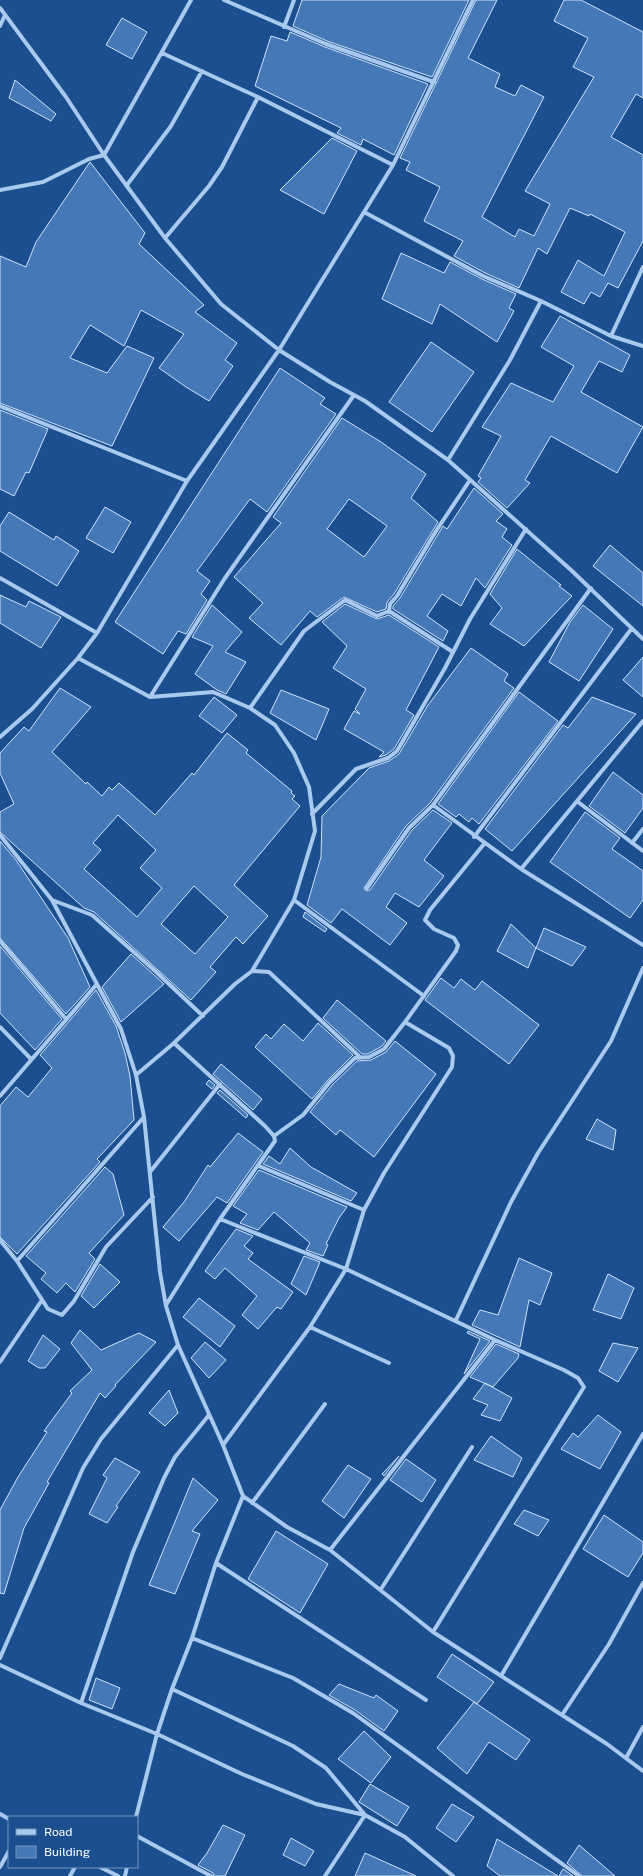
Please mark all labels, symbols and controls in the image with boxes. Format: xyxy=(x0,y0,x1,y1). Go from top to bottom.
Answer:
legend xyxy=(8,1816,138,1868)
text: Road xyxy=(44,1825,72,1839)
text: Building xyxy=(44,1845,90,1859)

